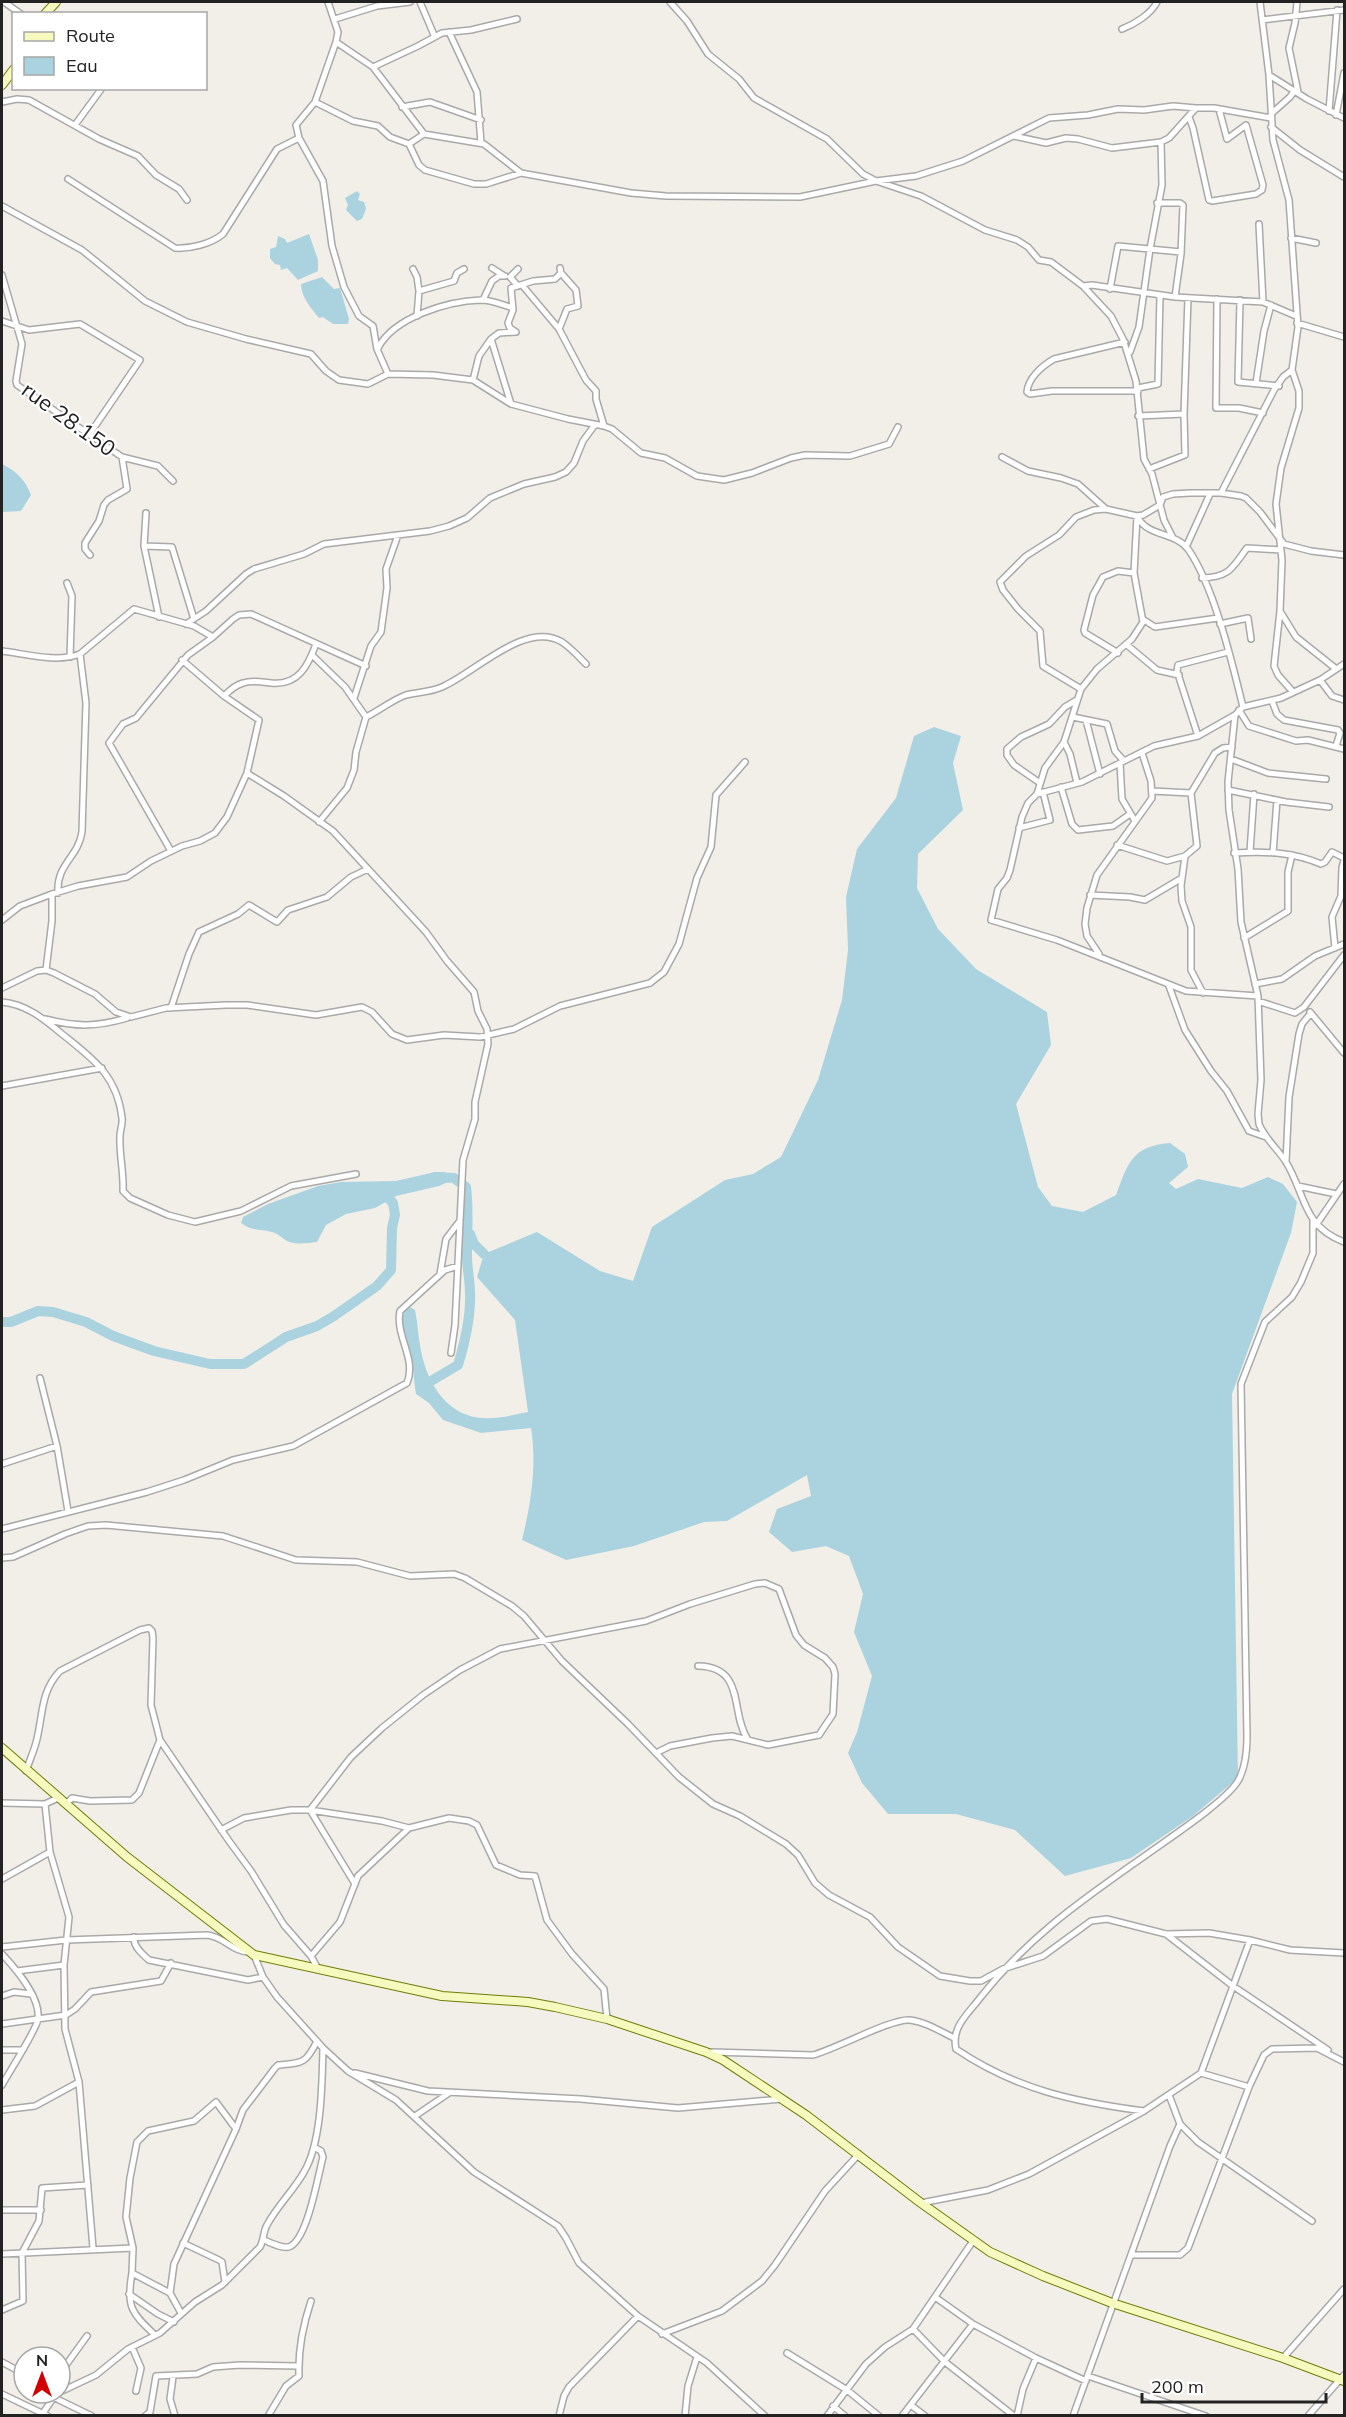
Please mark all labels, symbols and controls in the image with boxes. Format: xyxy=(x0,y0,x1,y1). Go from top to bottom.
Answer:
legend xyxy=(12,12,207,90)
text: Route xyxy=(66,24,115,47)
text: Eau xyxy=(66,54,98,77)
street label: rue 28.150 xyxy=(17,376,121,462)
north arrow xyxy=(12,2345,72,2405)
text: N xyxy=(36,2350,48,2370)
scale bar xyxy=(1142,2366,1326,2404)
text: 200 m xyxy=(1151,2375,1204,2398)

